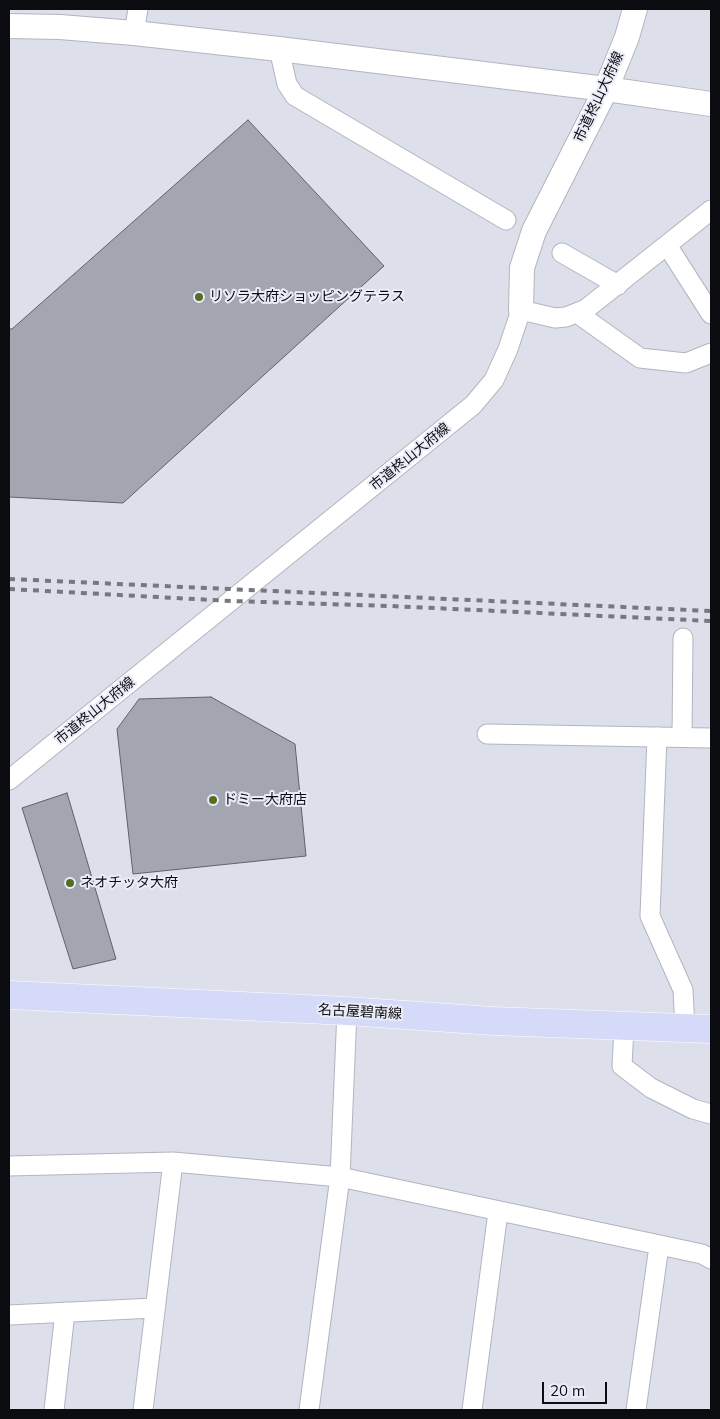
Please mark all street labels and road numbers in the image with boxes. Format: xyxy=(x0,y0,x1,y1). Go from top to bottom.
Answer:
street label: 市道柊山大府線 xyxy=(571,49,627,145)
street label: 市道柊山大府線 xyxy=(367,420,453,494)
street label: 市道柊山大府線 xyxy=(52,674,138,748)
street label: 名古屋碧南線 xyxy=(318,1001,402,1023)

